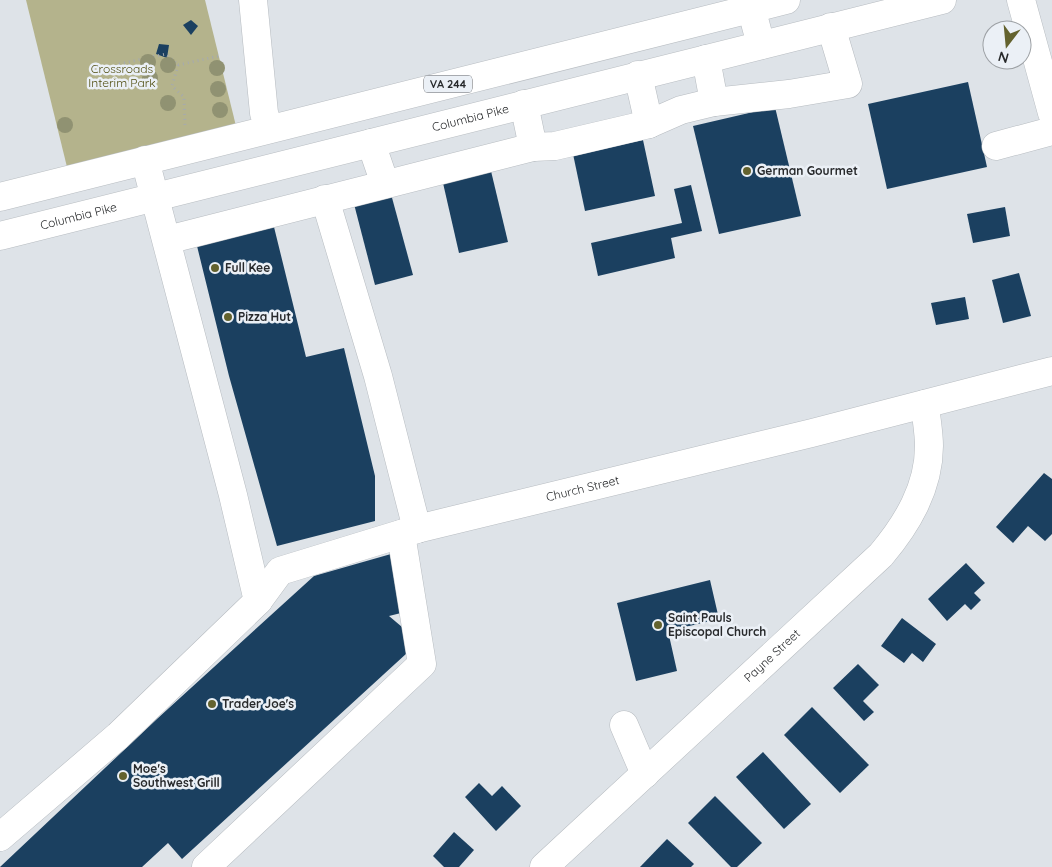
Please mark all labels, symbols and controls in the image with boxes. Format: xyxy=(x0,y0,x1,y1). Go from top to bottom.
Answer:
north arrow xyxy=(982,20,1032,70)
text: N xyxy=(996,47,1011,68)
park label: Crossroads Interim Park xyxy=(88,61,156,90)
road number: VA 244 xyxy=(424,76,472,92)
street label: Columbia Pike xyxy=(430,101,511,134)
place label: German Gourmet xyxy=(757,163,858,178)
marker: German Gourmet xyxy=(741,165,753,177)
street label: Columbia Pike xyxy=(38,199,119,233)
place label: Full Kee xyxy=(225,260,270,275)
marker: Full Kee xyxy=(209,262,221,274)
place label: Pizza Hut xyxy=(238,309,291,324)
marker: Pizza Hut xyxy=(222,311,234,323)
street label: Church Street xyxy=(544,472,621,504)
place label: Saint Pauls Episcopal Church xyxy=(668,610,766,639)
marker: Saint Pauls Episcopal Church xyxy=(652,619,664,631)
street label: Payne Street xyxy=(741,626,803,685)
place label: Trader Joe's xyxy=(222,696,294,711)
marker: Trader Joe's xyxy=(206,698,218,710)
place label: Moe's Southwest Grill xyxy=(133,761,220,790)
marker: Moe's Southwest Grill xyxy=(117,770,129,782)

